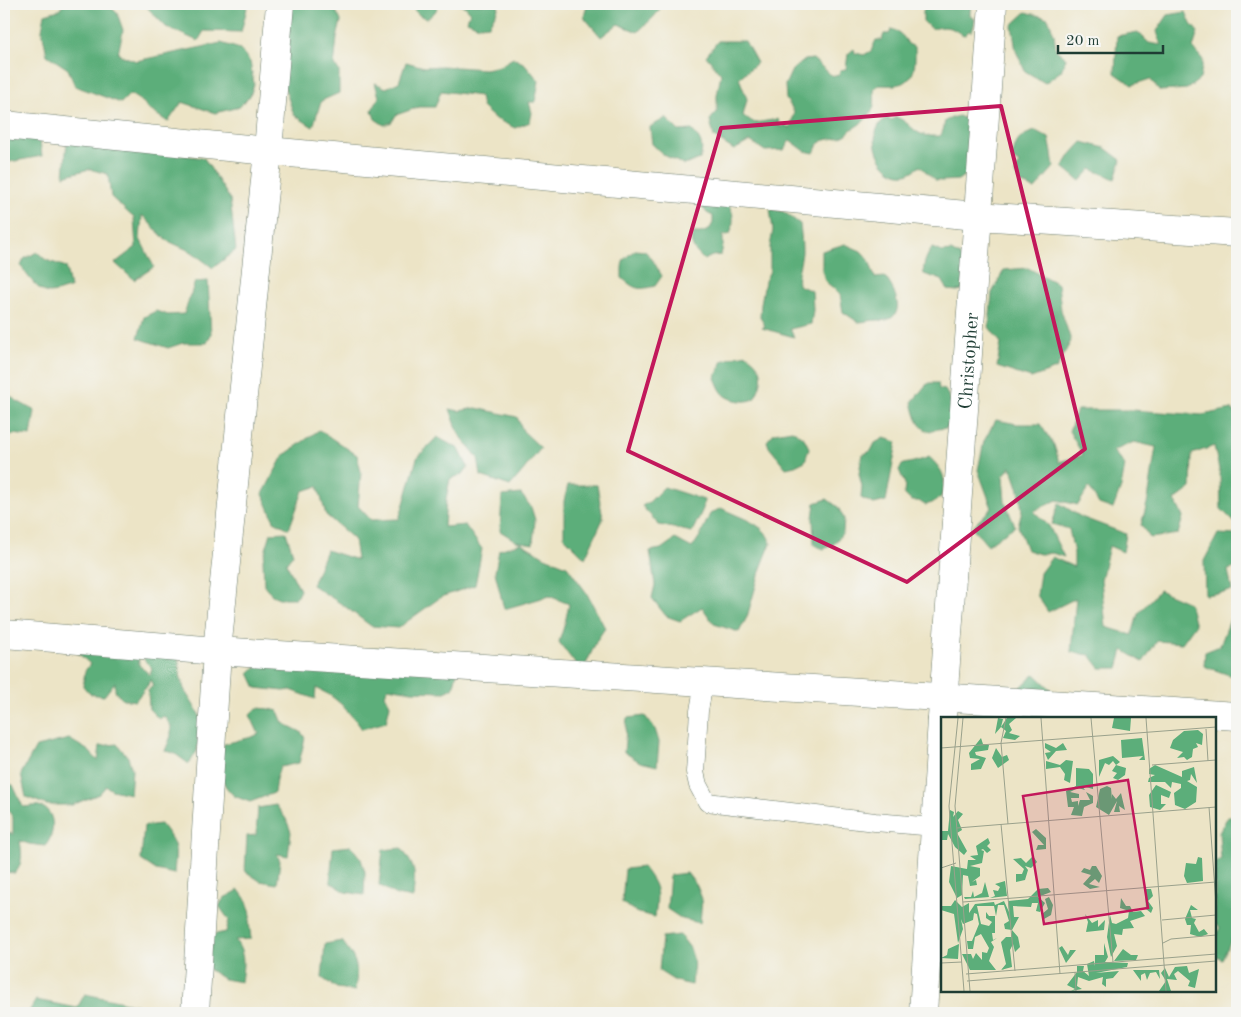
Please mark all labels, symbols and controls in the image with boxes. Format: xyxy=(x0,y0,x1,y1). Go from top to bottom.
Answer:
scale bar xyxy=(1058,22,1164,54)
text: 20 m xyxy=(1066,34,1100,49)
street label: Christopher xyxy=(957,312,983,410)
inset map xyxy=(941,717,1216,992)

